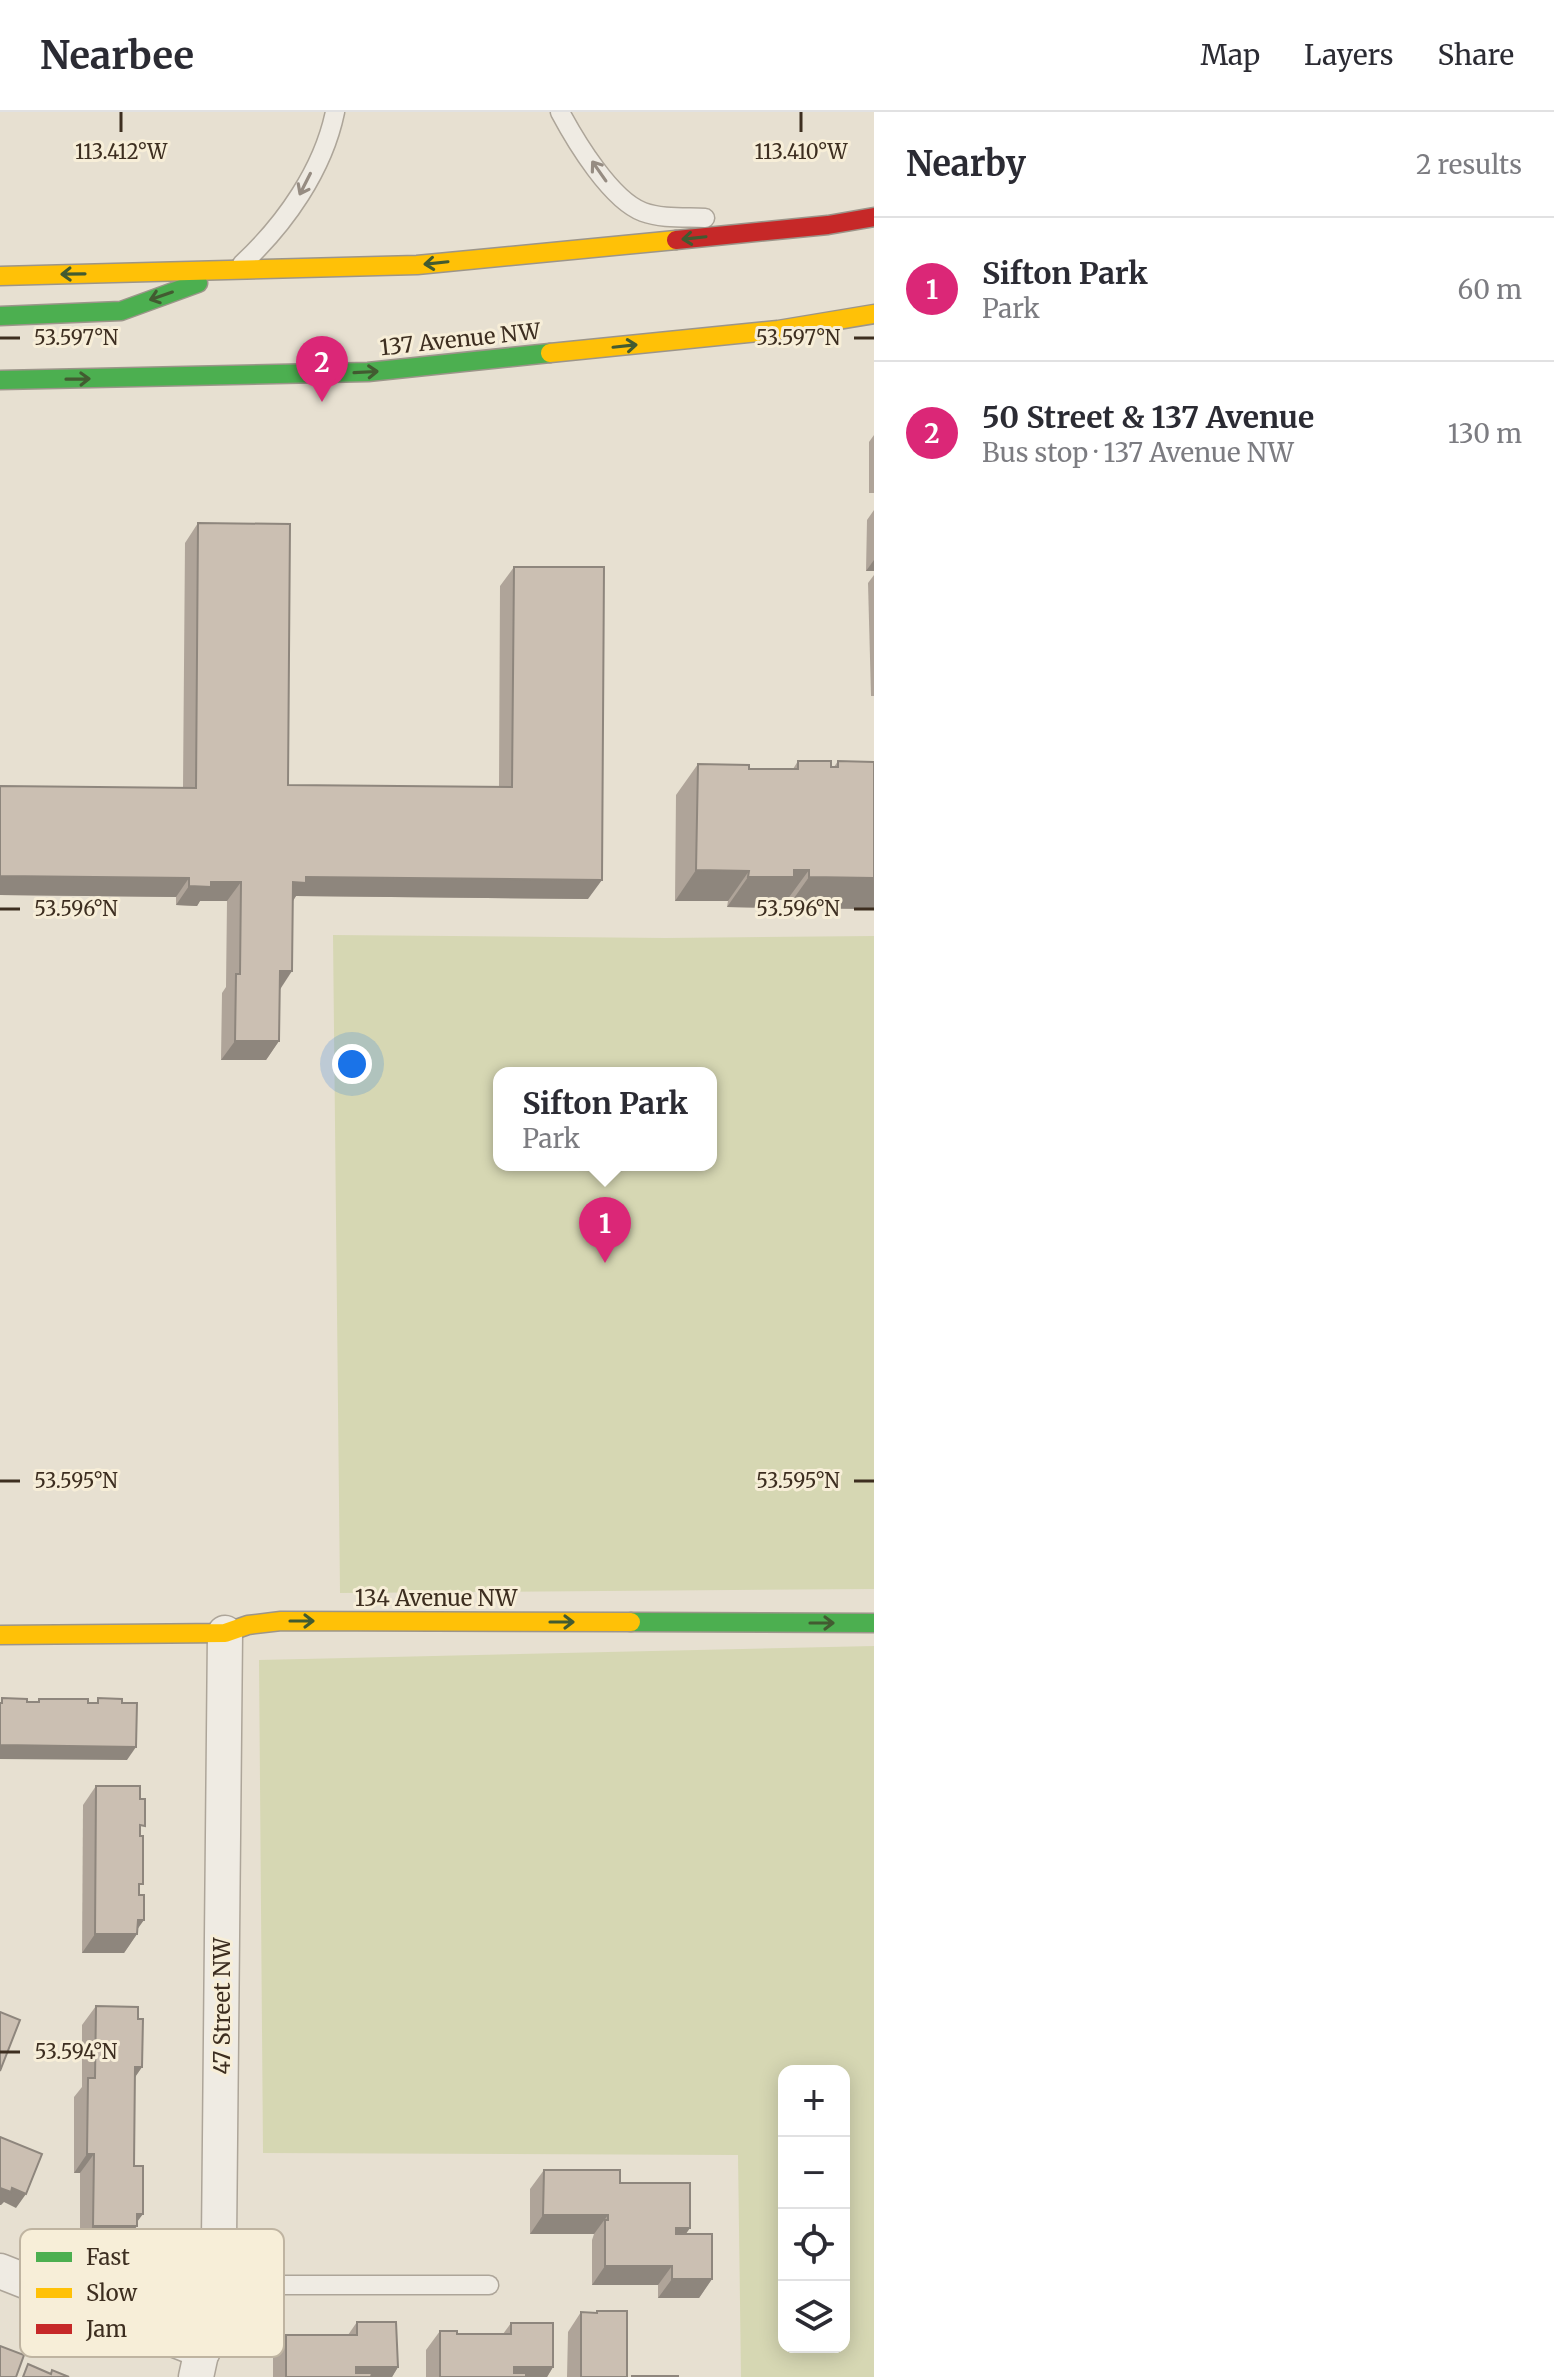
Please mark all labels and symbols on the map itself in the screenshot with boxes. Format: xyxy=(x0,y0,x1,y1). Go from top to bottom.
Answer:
text: 113.412°W xyxy=(75,139,168,164)
text: 113.410°W xyxy=(755,139,848,164)
one-way arrow xyxy=(591,161,607,183)
one-way arrow xyxy=(297,171,313,195)
one-way arrow xyxy=(682,230,708,245)
one-way arrow xyxy=(423,256,450,271)
one-way arrow xyxy=(60,266,87,282)
one-way arrow xyxy=(149,290,174,305)
street label: 137 Avenue NW xyxy=(378,317,543,361)
text: 53.597°N xyxy=(34,325,119,350)
text: 53.597°N xyxy=(756,325,841,350)
pin: 2 xyxy=(296,336,348,402)
one-way arrow xyxy=(611,338,637,353)
one-way arrow xyxy=(352,364,379,379)
one-way arrow xyxy=(64,371,91,386)
text: 53.596°N xyxy=(34,896,118,921)
text: 53.596°N xyxy=(756,896,840,921)
your location xyxy=(332,1044,372,1084)
pin: 1 xyxy=(579,1197,631,1263)
text: 53.595°N xyxy=(34,1468,118,1493)
text: 53.595°N xyxy=(756,1468,840,1493)
street label: 134 Avenue NW xyxy=(355,1584,518,1612)
one-way arrow xyxy=(288,1613,315,1629)
one-way arrow xyxy=(548,1614,575,1630)
one-way arrow xyxy=(808,1615,835,1631)
street label: 47 Street NW xyxy=(208,1936,236,2075)
text: 53.594°N xyxy=(35,2039,118,2064)
legend xyxy=(20,2229,284,2357)
text: Fast xyxy=(86,2243,130,2271)
text: Slow xyxy=(86,2279,137,2307)
text: Jam xyxy=(85,2315,127,2343)

